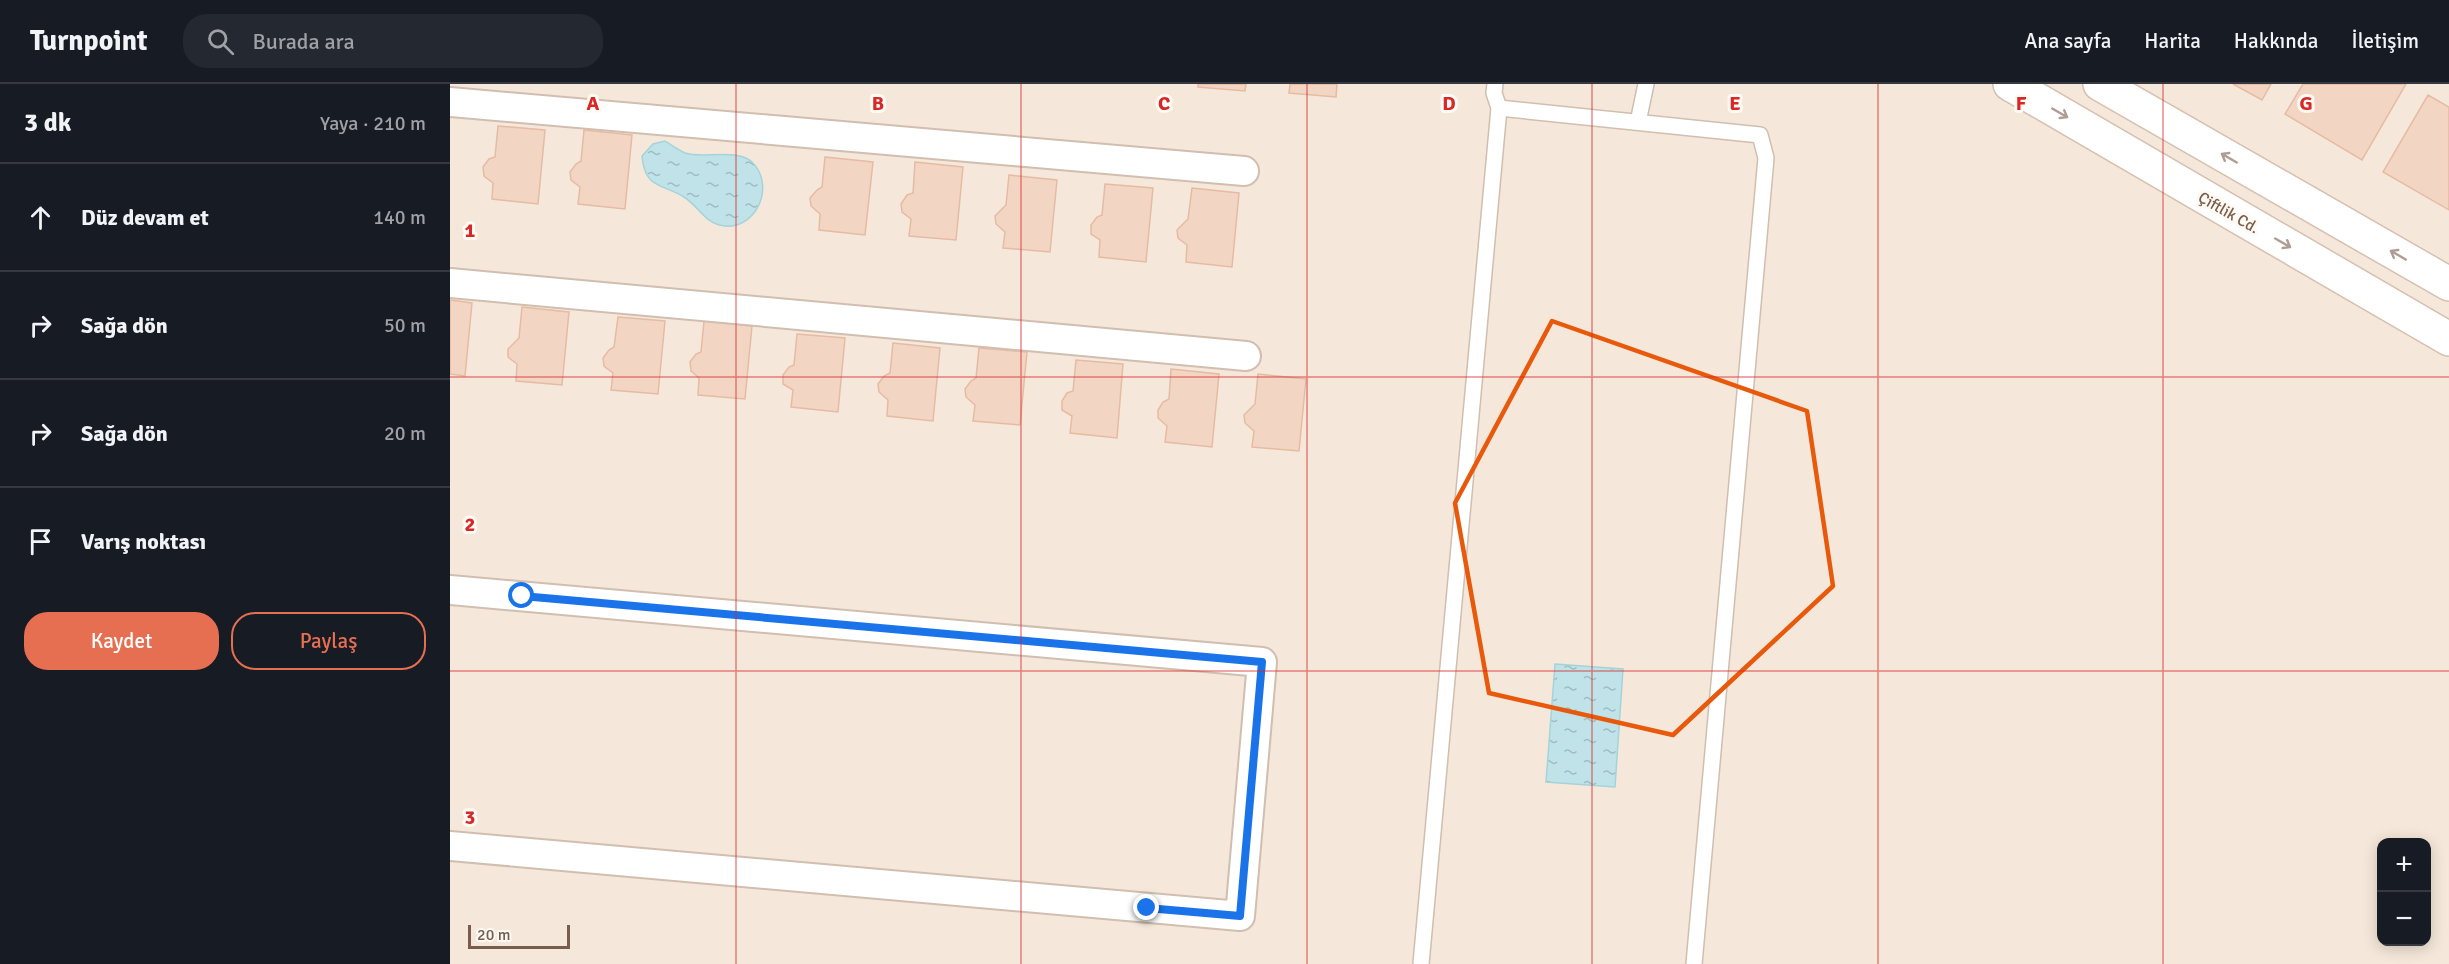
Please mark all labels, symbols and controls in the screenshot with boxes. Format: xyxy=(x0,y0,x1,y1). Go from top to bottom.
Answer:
search box xyxy=(183,14,603,68)
text: Turnpoint xyxy=(30,24,147,58)
icon: search xyxy=(204,25,237,58)
text: Burada ara xyxy=(252,28,355,55)
text: Ana sayfa xyxy=(2024,28,2111,54)
text: Harita xyxy=(2144,28,2201,54)
text: Hakkında xyxy=(2234,28,2319,54)
text: İletişim xyxy=(2352,28,2419,54)
text: A xyxy=(587,91,600,116)
text: B xyxy=(872,91,884,116)
text: C xyxy=(1158,91,1170,116)
text: D xyxy=(1442,91,1456,116)
text: E xyxy=(1729,91,1741,116)
text: F xyxy=(2016,91,2027,116)
text: G xyxy=(2299,91,2313,116)
text: 3 dk xyxy=(24,107,71,139)
one-way arrow xyxy=(2051,108,2068,120)
text: Yaya · 210 m xyxy=(320,111,426,136)
one-way arrow xyxy=(2221,152,2238,164)
street label: Çiftlik Cd. xyxy=(2194,187,2263,238)
icon: ahead xyxy=(24,201,57,234)
text: Düz devam et xyxy=(81,204,209,231)
text: 140 m xyxy=(373,205,426,230)
text: 1 xyxy=(465,218,476,243)
one-way arrow xyxy=(2274,237,2291,249)
one-way arrow xyxy=(2390,249,2407,261)
icon: right xyxy=(24,309,57,342)
text: Sağa dön xyxy=(81,312,168,339)
text: 50 m xyxy=(384,313,426,338)
icon: right xyxy=(24,417,57,450)
text: Sağa dön xyxy=(81,420,168,447)
text: 20 m xyxy=(384,421,426,446)
text: 2 xyxy=(465,512,475,537)
icon: arrive xyxy=(24,525,57,558)
text: Varış noktası xyxy=(81,528,206,555)
route start xyxy=(508,582,534,608)
button: Kaydet xyxy=(24,612,219,670)
button: Paylaş xyxy=(231,612,426,670)
text: 3 xyxy=(465,805,475,830)
map controls xyxy=(2377,838,2431,946)
button: + xyxy=(2377,838,2431,892)
button: − xyxy=(2377,892,2431,946)
route end xyxy=(1133,894,1159,920)
scale bar xyxy=(468,922,570,950)
text: 20 m xyxy=(477,925,511,945)

